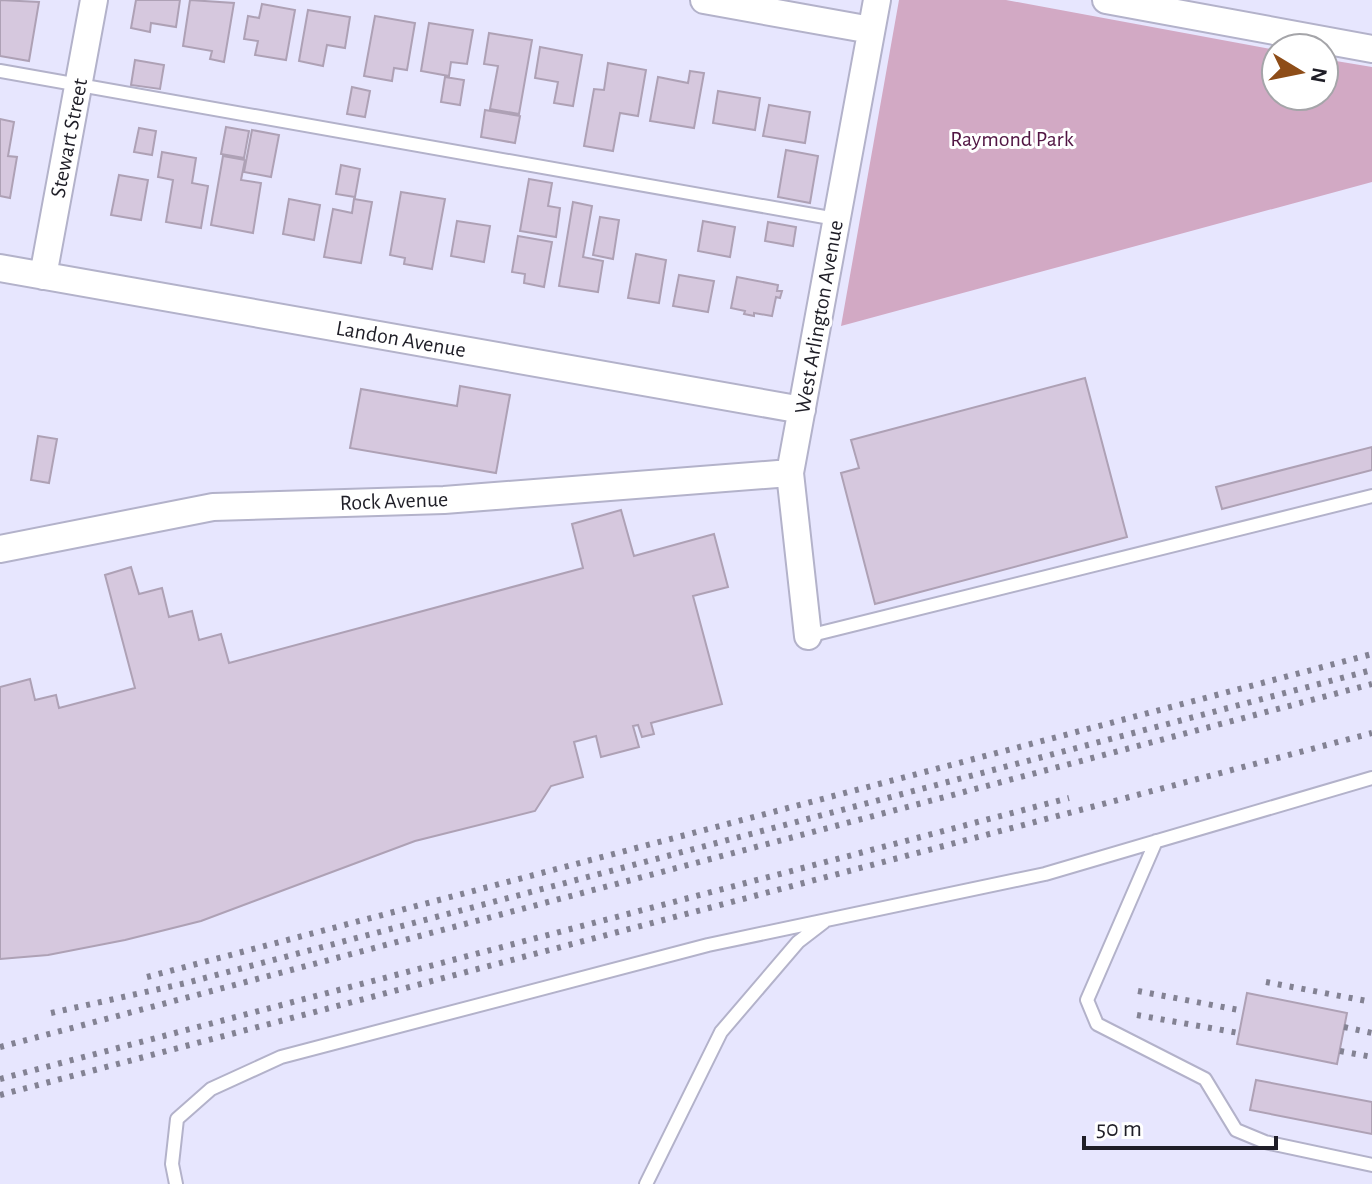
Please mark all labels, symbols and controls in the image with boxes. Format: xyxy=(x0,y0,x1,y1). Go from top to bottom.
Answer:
north arrow xyxy=(1260,32,1340,112)
text: N xyxy=(1307,66,1331,85)
street label: Stewart Street xyxy=(47,76,91,200)
park label: Raymond Park xyxy=(950,128,1074,150)
street label: West Arlington Avenue xyxy=(791,218,847,416)
street label: Landon Avenue xyxy=(334,317,468,361)
street label: Rock Avenue xyxy=(339,488,449,514)
scale bar xyxy=(1084,1100,1276,1150)
text: 50 m xyxy=(1096,1117,1142,1141)

